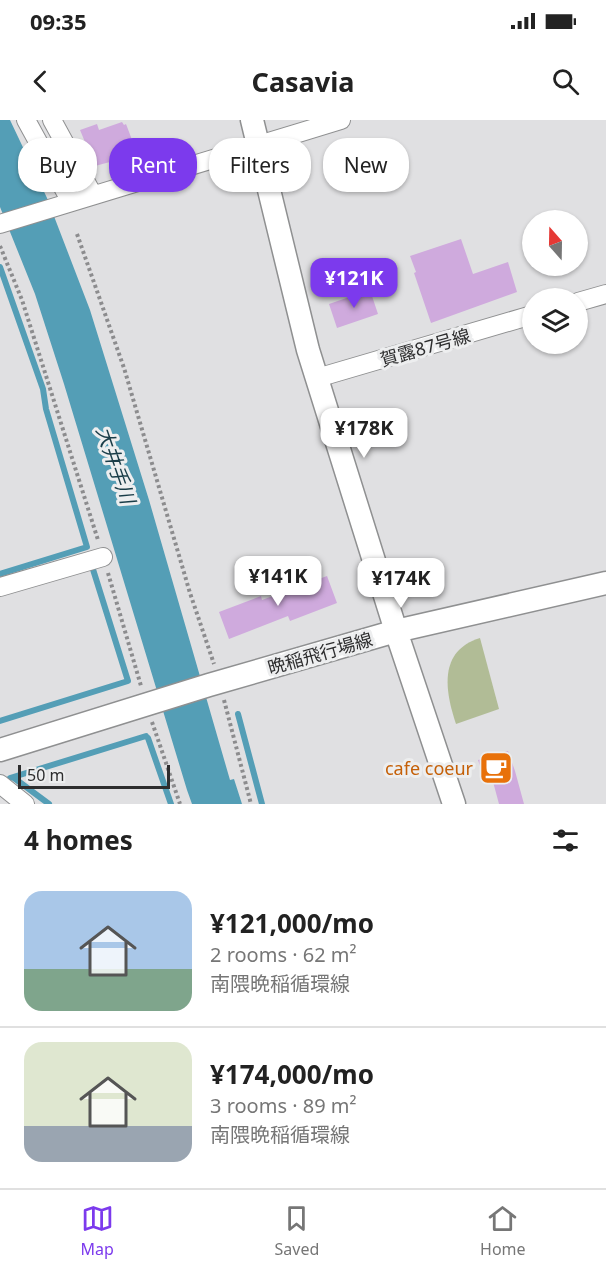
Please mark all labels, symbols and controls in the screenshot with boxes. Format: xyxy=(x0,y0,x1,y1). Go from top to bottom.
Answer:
text: 09:35 xyxy=(30,6,87,36)
text: Casavia xyxy=(252,63,354,100)
icon: back xyxy=(24,65,57,98)
icon: search xyxy=(549,65,582,98)
chip: Buy xyxy=(18,138,97,192)
chip: Rent xyxy=(109,138,197,192)
chip: Filters xyxy=(209,138,311,192)
chip: New xyxy=(323,138,409,192)
north arrow xyxy=(522,210,588,276)
map controls xyxy=(522,210,588,354)
pin: ¥121K xyxy=(312,258,396,309)
text: ¥121K xyxy=(324,264,384,291)
button: layers xyxy=(522,288,588,354)
street label: 賀露87号線 xyxy=(377,323,473,371)
pin: ¥178K xyxy=(322,408,406,459)
text: ¥178K xyxy=(334,414,394,441)
water label: 大井手川 xyxy=(90,423,142,509)
pin: ¥141K xyxy=(236,556,320,607)
pin: ¥174K xyxy=(359,558,443,609)
text: ¥141K xyxy=(248,562,308,589)
text: ¥174K xyxy=(371,564,431,591)
street label: 晩稲飛行場線 xyxy=(265,627,375,679)
cafe icon: cafe coeur xyxy=(478,750,514,786)
place label: cafe coeur xyxy=(385,756,474,780)
scale bar xyxy=(18,762,170,790)
text: 50 m xyxy=(27,764,64,786)
text: 4 homes xyxy=(24,822,133,858)
icon: filters xyxy=(549,824,582,857)
text: ¥121,000/mo xyxy=(210,905,374,941)
icon: home xyxy=(72,915,144,987)
text: 2 rooms · 62 m² xyxy=(210,941,357,968)
text: 南隈晩稲循環線 xyxy=(210,970,350,997)
text: ¥174,000/mo xyxy=(210,1056,374,1092)
icon: home xyxy=(72,1066,144,1138)
text: 3 rooms · 89 m² xyxy=(210,1092,357,1119)
text: 南隈晩稲循環線 xyxy=(210,1121,350,1148)
tab: Map xyxy=(80,1202,114,1260)
tab: Saved xyxy=(275,1202,319,1260)
tab: Home xyxy=(480,1202,526,1260)

